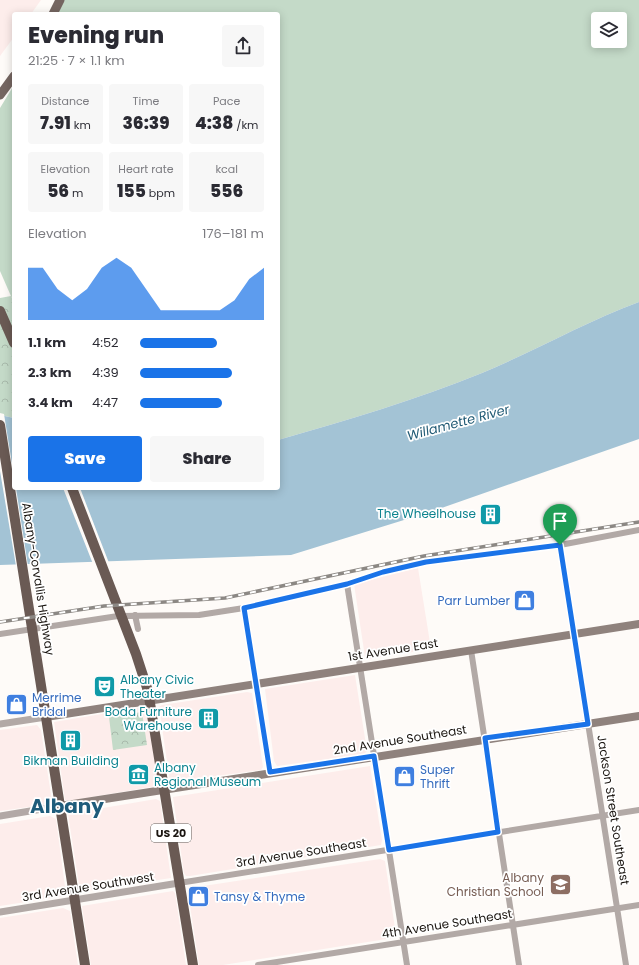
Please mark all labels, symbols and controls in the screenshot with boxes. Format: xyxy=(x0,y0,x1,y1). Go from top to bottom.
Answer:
map controls xyxy=(591,12,627,48)
button: layers xyxy=(591,12,627,48)
text: Evening run xyxy=(28,20,164,51)
button: share xyxy=(222,25,264,67)
text: 21:25 · 7 × 1.1 km xyxy=(28,51,125,70)
text: Distance xyxy=(41,93,89,109)
text: Time xyxy=(133,93,159,109)
text: Pace xyxy=(213,93,240,109)
text: 7.91 xyxy=(40,111,71,135)
text: 36:39 xyxy=(123,111,169,135)
text: 4:38 xyxy=(195,111,233,135)
text: km xyxy=(71,117,91,133)
text: /km xyxy=(233,117,258,133)
text: Elevation xyxy=(41,161,90,177)
text: Heart rate xyxy=(118,161,174,177)
text: kcal xyxy=(215,161,238,177)
text: 56 xyxy=(47,179,69,203)
text: 155 xyxy=(117,179,146,203)
text: 556 xyxy=(210,179,243,203)
text: m xyxy=(69,185,83,201)
text: bpm xyxy=(146,185,175,201)
text: Elevation xyxy=(28,224,87,243)
text: 176–181 m xyxy=(202,224,264,243)
text: 1.1 km xyxy=(28,333,66,352)
text: 4:52 xyxy=(92,333,119,352)
text: 2.3 km xyxy=(28,363,72,382)
text: 4:39 xyxy=(92,363,119,382)
text: 3.4 km xyxy=(28,393,73,412)
text: 4:47 xyxy=(92,393,118,412)
water label: Willamette River xyxy=(405,399,513,445)
button: Save xyxy=(28,436,142,482)
button: Share xyxy=(150,436,264,482)
street label: Albany-Corvallis Highway xyxy=(18,501,59,657)
building icon: The Wheelhouse xyxy=(478,501,504,527)
pin xyxy=(543,504,577,545)
place label: The Wheelhouse xyxy=(377,505,476,522)
icon: arrive xyxy=(549,510,571,532)
shop icon: Parr Lumber xyxy=(512,588,538,614)
place label: Parr Lumber xyxy=(438,592,511,609)
street label: 1st Avenue East xyxy=(347,634,439,665)
place label: Albany Civic Theater xyxy=(120,671,194,702)
theatre icon: Albany Civic Theater xyxy=(91,674,117,700)
place label: Merrime Bridal xyxy=(32,689,81,720)
shop icon: Merrime Bridal xyxy=(3,692,29,718)
place label: Boda Furniture Warehouse xyxy=(105,703,192,734)
building icon: Boda Furniture Warehouse xyxy=(195,706,221,732)
street label: 2nd Avenue Southeast xyxy=(332,721,468,758)
building icon: Bikman Building xyxy=(58,727,84,753)
street label: Jackson Street Southeast xyxy=(593,734,634,886)
place label: Bikman Building xyxy=(23,752,119,769)
place label: Albany Regional Museum xyxy=(154,759,261,790)
place label: Super Thrift xyxy=(420,761,455,792)
museum icon: Albany Regional Museum xyxy=(126,762,152,788)
shop icon: Super Thrift xyxy=(391,764,417,790)
district label: Albany xyxy=(30,792,104,820)
road number: US 20 xyxy=(151,824,191,842)
street label: 3rd Avenue Southeast xyxy=(235,834,367,871)
street label: 3rd Avenue Southwest xyxy=(21,868,155,905)
place label: Albany Christian School xyxy=(447,869,544,900)
school or university icon: Albany Christian School xyxy=(547,872,573,898)
shop icon: Tansy & Thyme xyxy=(185,884,211,910)
place label: Tansy & Thyme xyxy=(214,888,305,905)
street label: 4th Avenue Southeast xyxy=(381,905,513,942)

